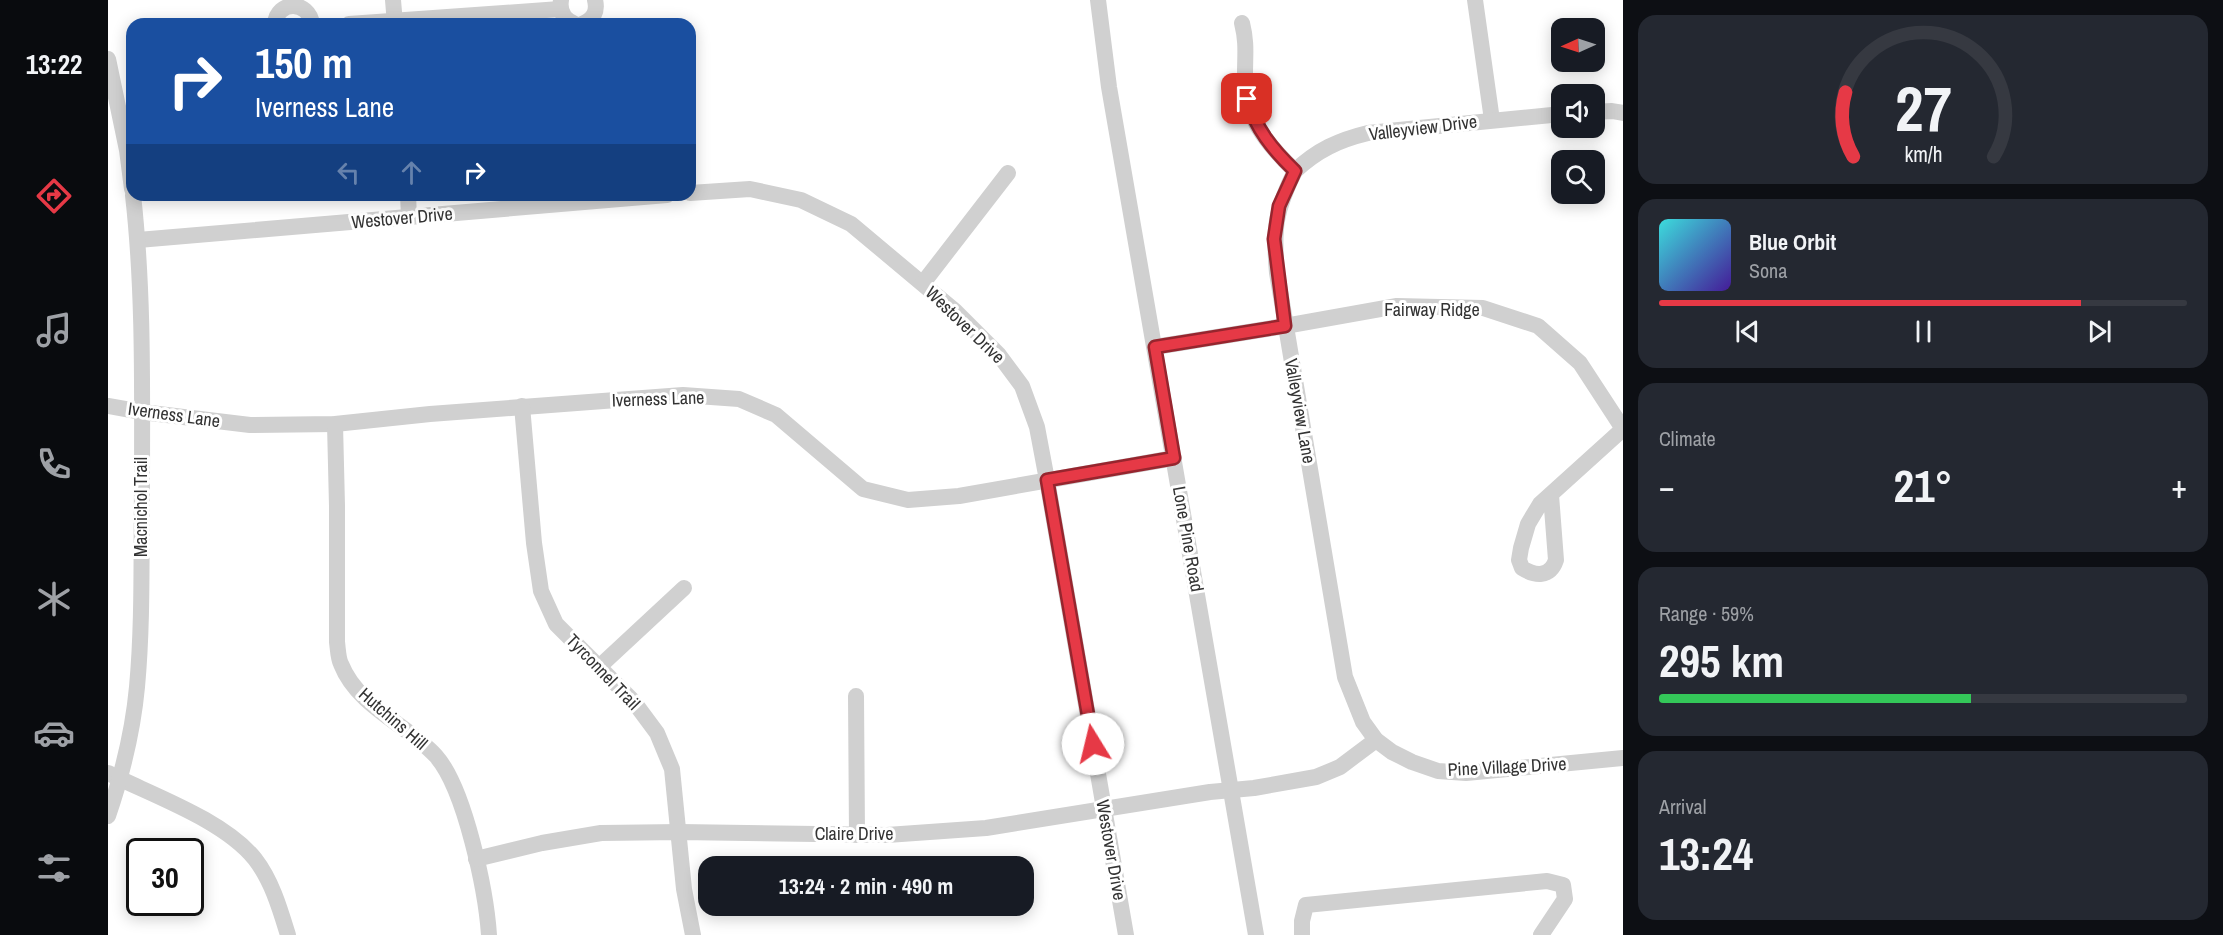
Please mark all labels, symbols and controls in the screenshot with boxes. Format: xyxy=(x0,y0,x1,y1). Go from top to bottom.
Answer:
north arrow xyxy=(1551,18,1605,72)
map controls xyxy=(1551,18,1605,204)
text: 150 m xyxy=(255,35,353,91)
icon: right xyxy=(156,42,234,120)
text: 13:22 xyxy=(26,46,82,82)
text: 27 xyxy=(1895,66,1951,150)
pin xyxy=(1221,73,1272,124)
icon: arrive xyxy=(1230,82,1263,115)
button: sound xyxy=(1551,84,1605,138)
text: Iverness Lane xyxy=(255,89,394,125)
street label: Valleyview Drive xyxy=(1367,108,1478,147)
text: km/h xyxy=(1904,140,1942,169)
button: search xyxy=(1551,150,1605,204)
icon: left xyxy=(332,156,365,189)
icon: ahead xyxy=(395,156,428,189)
icon: right xyxy=(458,156,491,189)
icon: directions xyxy=(33,175,75,217)
street label: Westover Drive xyxy=(350,201,454,234)
text: Blue Orbit xyxy=(1749,227,1836,257)
text: Sona xyxy=(1749,257,1787,284)
street label: Westover Drive xyxy=(920,280,1011,369)
street label: Fairway Ridge xyxy=(1384,297,1480,322)
icon: music xyxy=(33,309,75,351)
icon: previous xyxy=(1731,315,1764,348)
icon: pause xyxy=(1907,315,1940,348)
icon: next xyxy=(2083,315,2116,348)
street label: Valleyview Lane xyxy=(1279,356,1322,465)
street label: Iverness Lane xyxy=(611,384,705,413)
street label: Iverness Lane xyxy=(126,396,222,433)
text: Climate xyxy=(1659,425,1716,452)
icon: phone xyxy=(33,443,75,485)
text: 21° xyxy=(1893,455,1953,516)
street label: Macnichol Trail xyxy=(128,457,153,557)
text: − xyxy=(1659,464,1675,508)
text: + xyxy=(2171,464,2187,508)
street label: Lone Pine Road xyxy=(1167,484,1210,594)
icon: climate xyxy=(33,578,75,620)
text: Range · 59% xyxy=(1659,600,1754,627)
street label: Tyrconnel Trail xyxy=(561,628,646,715)
text: 295 km xyxy=(1659,630,1784,691)
street label: Hutchins Hill xyxy=(354,682,433,756)
icon: car xyxy=(33,712,75,754)
position arrow xyxy=(1061,712,1125,776)
street label: Pine Village Drive xyxy=(1447,751,1567,782)
text: Arrival xyxy=(1659,793,1706,820)
street label: Westover Drive xyxy=(1090,798,1133,902)
street label: Claire Drive xyxy=(815,821,893,846)
text: 13:24 xyxy=(1659,823,1753,884)
speed limit sign: 30 xyxy=(126,838,204,916)
icon: filters xyxy=(33,847,75,889)
text: 13:24 · 2 min · 490 m xyxy=(779,871,953,901)

